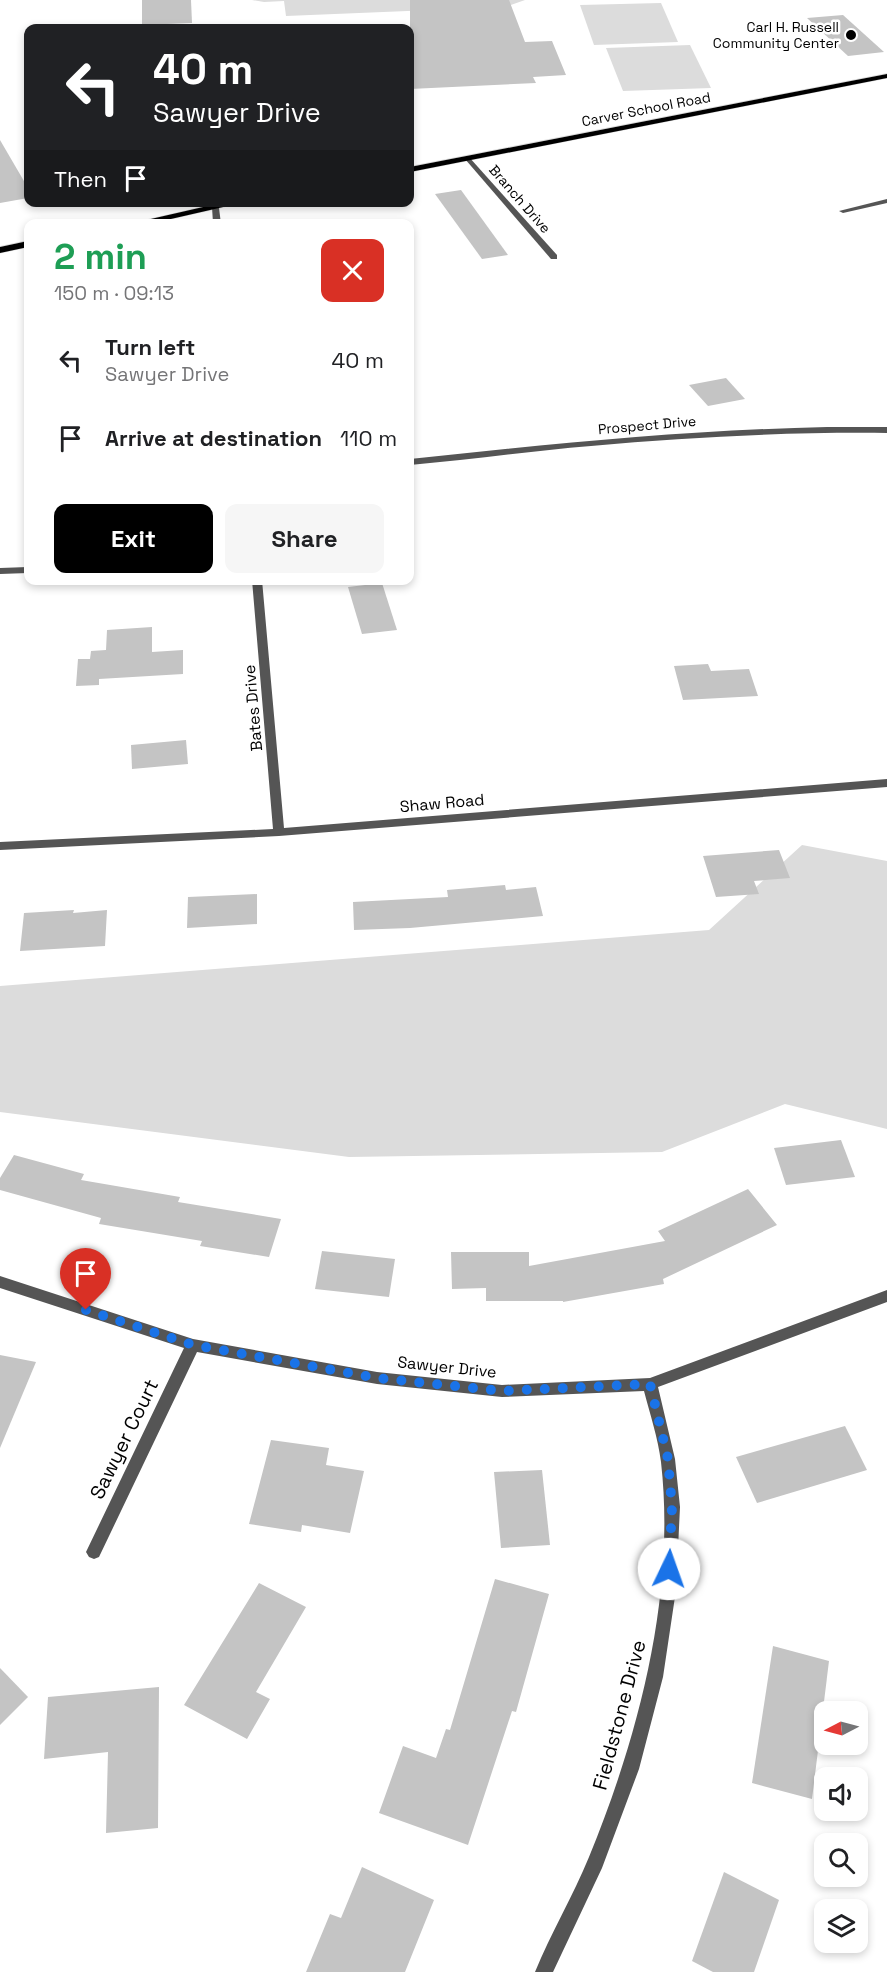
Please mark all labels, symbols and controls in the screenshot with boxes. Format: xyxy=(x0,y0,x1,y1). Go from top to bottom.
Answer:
place label: Carl H. Russell Community Center xyxy=(713,18,839,52)
marker: Carl H. Russell Community Center xyxy=(844,28,858,42)
text: 40 m xyxy=(153,43,253,96)
icon: left xyxy=(54,48,132,126)
street label: Carver School Road xyxy=(580,88,712,130)
text: Sawyer Drive xyxy=(153,95,321,130)
street label: Branch Drive xyxy=(485,161,555,237)
icon: arrive xyxy=(119,162,152,195)
text: Then xyxy=(54,165,107,193)
text: 2 min xyxy=(54,234,147,280)
button: close xyxy=(321,239,384,302)
text: 150 m · 09:13 xyxy=(54,280,174,306)
text: Turn left xyxy=(105,333,195,361)
icon: left xyxy=(54,344,87,377)
text: 40 m xyxy=(332,346,384,374)
text: Sawyer Drive xyxy=(105,361,229,387)
street label: Prospect Drive xyxy=(597,412,697,438)
icon: arrive xyxy=(54,422,87,455)
text: Arrive at destination xyxy=(105,424,322,452)
text: 110 m xyxy=(340,424,397,452)
button: Exit xyxy=(54,504,213,573)
button: Share xyxy=(225,504,384,573)
street label: Bates Drive xyxy=(239,664,267,752)
street label: Shaw Road xyxy=(399,789,485,817)
pin xyxy=(60,1248,111,1310)
icon: arrive xyxy=(69,1257,102,1290)
street label: Sawyer Drive xyxy=(396,1351,498,1383)
street label: Sawyer Court xyxy=(84,1375,164,1503)
position arrow xyxy=(637,1537,701,1601)
street label: Fieldstone Drive xyxy=(587,1637,651,1793)
north arrow xyxy=(814,1701,868,1755)
map controls xyxy=(814,1701,868,1953)
button: sound xyxy=(814,1767,868,1821)
button: search xyxy=(814,1833,868,1887)
button: layers xyxy=(814,1899,868,1953)

